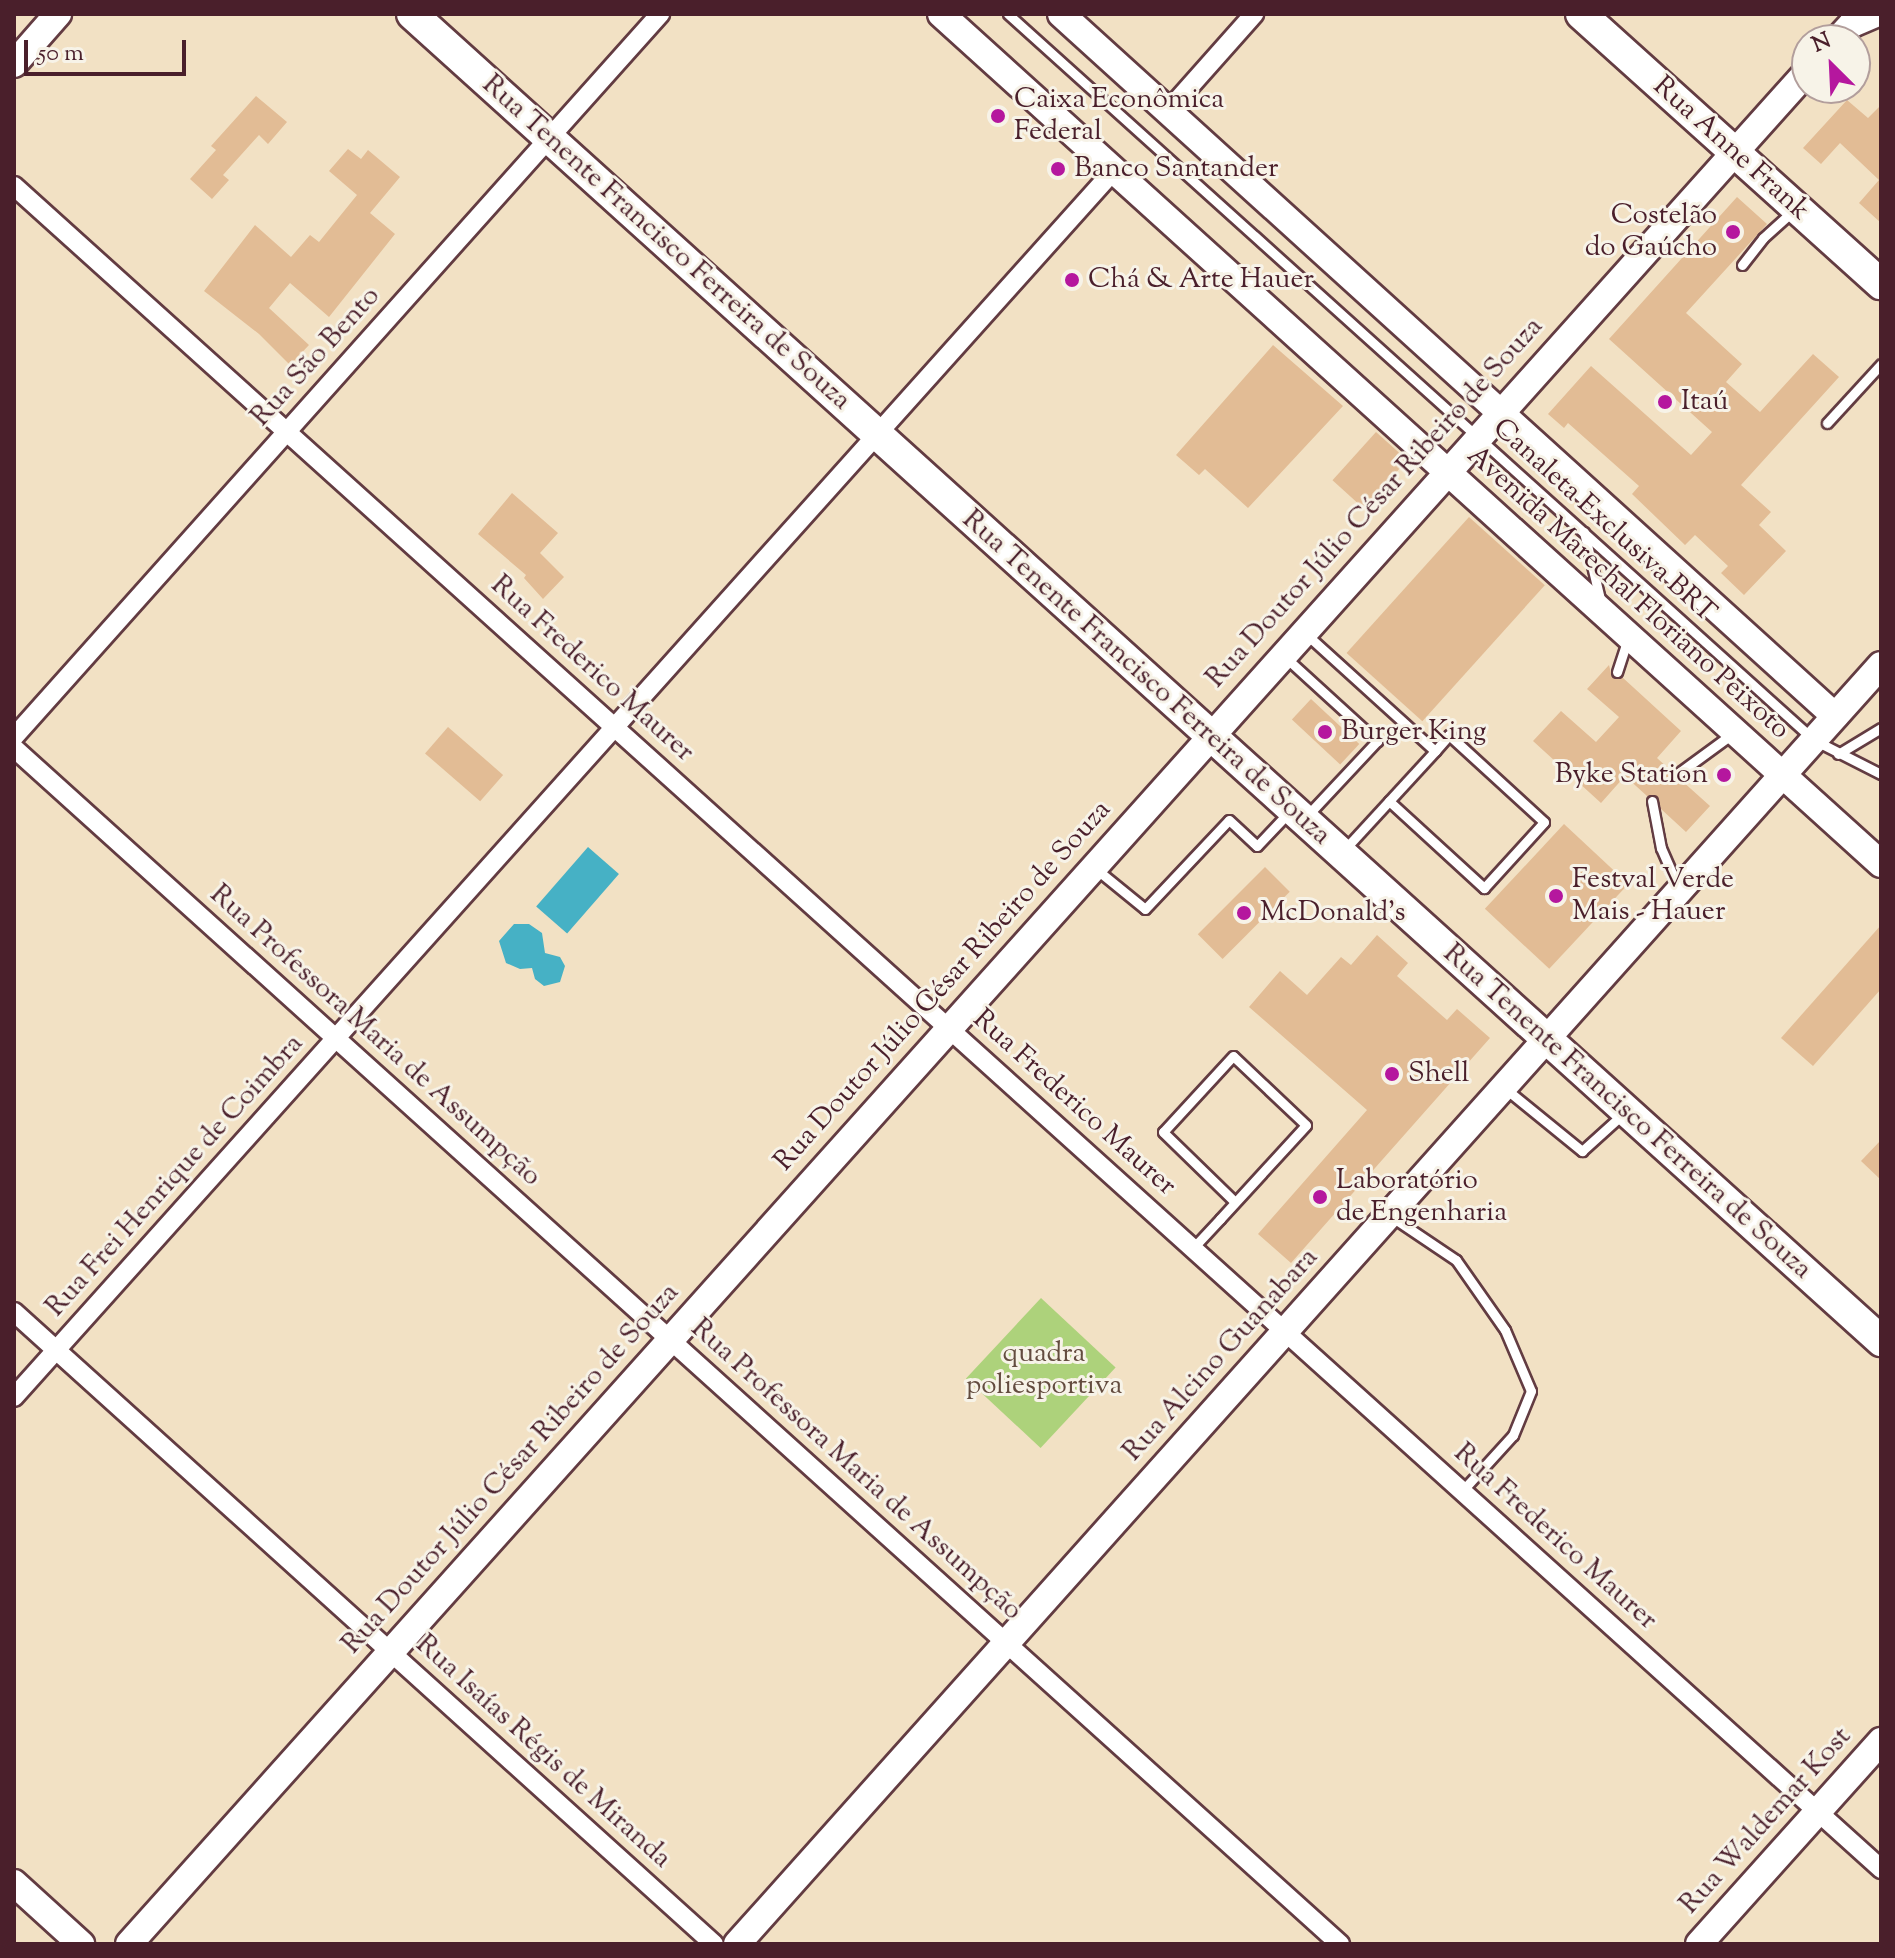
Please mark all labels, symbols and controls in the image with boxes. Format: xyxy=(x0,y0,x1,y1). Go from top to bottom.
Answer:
scale bar xyxy=(28,24,190,74)
north arrow xyxy=(1791,24,1871,104)
text: N xyxy=(1808,26,1837,62)
text: 50 m xyxy=(38,37,84,71)
street label: Rua Tenente Francisco Ferreira de Souza xyxy=(475,68,857,418)
street label: Rua Anne Frank xyxy=(1646,70,1816,228)
place label: Caixa Econômica Federal xyxy=(1014,83,1224,149)
marker: Caixa Econômica Federal xyxy=(989,107,1007,125)
place label: Banco Santander xyxy=(1074,152,1278,186)
marker: Banco Santander xyxy=(1049,160,1067,178)
place label: Costelão do Gaúcho xyxy=(1585,199,1717,265)
marker: Costelão do Gaúcho xyxy=(1724,223,1742,241)
place label: Chá & Arte Hauer xyxy=(1088,263,1314,297)
marker: Chá & Arte Hauer xyxy=(1063,271,1081,289)
street label: Rua São Bento xyxy=(244,280,388,434)
street label: Rua Doutor Júlio César Ribeiro de Souza xyxy=(1200,311,1550,695)
place label: Itaú xyxy=(1681,385,1728,419)
marker: Itaú xyxy=(1656,393,1674,411)
street label: Canaleta Exclusiva BRT xyxy=(1485,412,1723,630)
street label: Avenida Marechal Floriano Peixoto xyxy=(1460,439,1796,747)
street label: Rua Tenente Francisco Ferreira de Souza xyxy=(955,503,1337,853)
street label: Rua Frederico Maurer xyxy=(483,569,701,769)
place label: Burger King xyxy=(1341,715,1486,749)
marker: Burger King xyxy=(1316,723,1334,741)
place label: Byke Station xyxy=(1555,758,1708,792)
marker: Byke Station xyxy=(1715,766,1733,784)
street label: Rua Doutor Júlio César Ribeiro de Souza xyxy=(768,794,1118,1178)
place label: Festval Verde Mais - Hauer xyxy=(1572,863,1734,929)
street label: Rua Professora Maria de Assumpção xyxy=(202,878,548,1194)
marker: Festval Verde Mais - Hauer xyxy=(1547,887,1565,905)
place label: McDonald's xyxy=(1260,896,1406,930)
marker: McDonald's xyxy=(1235,904,1253,922)
street label: Rua Tenente Francisco Ferreira de Souza xyxy=(1436,937,1818,1287)
street label: Rua Frederico Maurer xyxy=(965,1003,1183,1203)
street label: Rua Frei Henrique de Coimbra xyxy=(39,1028,311,1324)
place label: Shell xyxy=(1408,1057,1469,1091)
marker: Shell xyxy=(1383,1065,1401,1083)
place label: Laboratório de Engenharia xyxy=(1336,1164,1507,1230)
marker: Laboratório de Engenharia xyxy=(1311,1188,1329,1206)
street label: Rua Alcino Guanabara xyxy=(1116,1242,1326,1468)
street label: Rua Doutor Júlio César Ribeiro de Souza xyxy=(336,1277,686,1661)
street label: Rua Professora Maria de Assumpção xyxy=(683,1312,1029,1628)
park label: quadra poliesportiva xyxy=(966,1337,1122,1403)
street label: Rua Frederico Maurer xyxy=(1446,1437,1664,1637)
street label: Rua Isaías Régis de Miranda xyxy=(408,1628,678,1876)
street label: Rua Waldemar Kost xyxy=(1673,1721,1859,1921)

